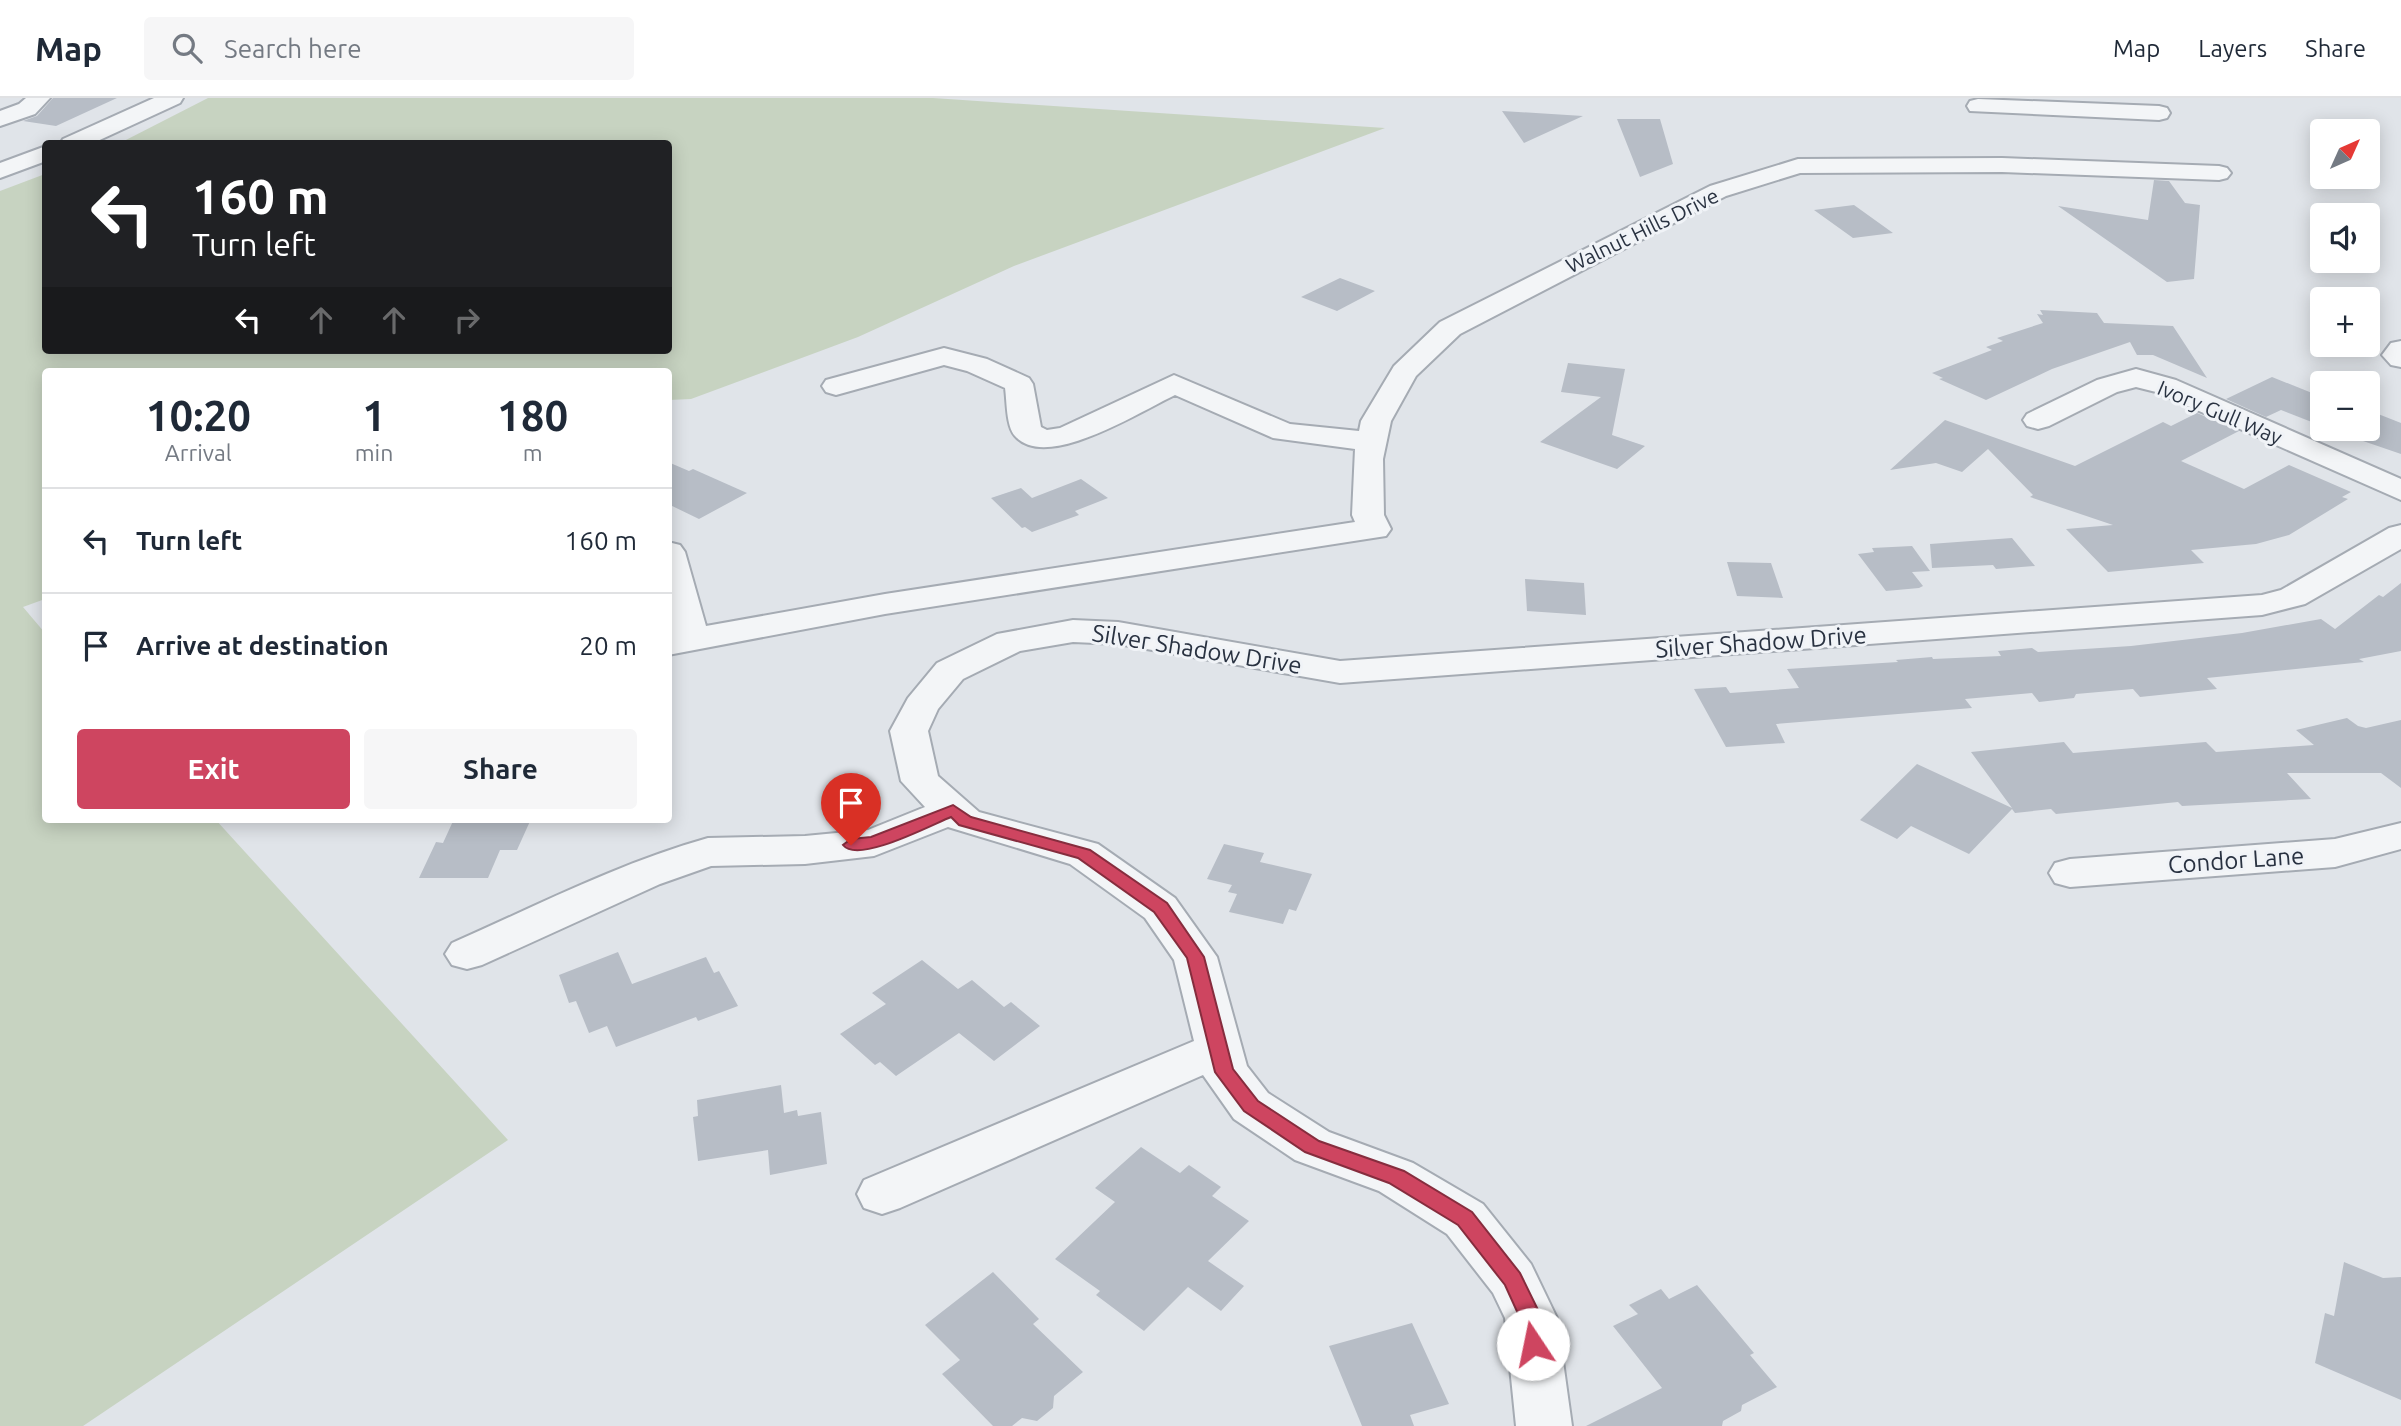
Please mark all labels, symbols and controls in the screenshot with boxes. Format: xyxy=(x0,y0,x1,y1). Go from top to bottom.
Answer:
search box xyxy=(144,17,634,80)
icon: search xyxy=(168,29,206,67)
text: Map xyxy=(35,30,102,67)
text: Search here xyxy=(224,34,362,63)
text: Map xyxy=(2113,35,2160,62)
text: Layers xyxy=(2198,35,2267,62)
text: Share xyxy=(2305,35,2366,62)
north arrow xyxy=(2310,119,2380,189)
map controls xyxy=(2310,119,2380,441)
icon: left xyxy=(77,168,168,259)
text: 160 m xyxy=(192,168,329,223)
street label: Walnut Hills Drive xyxy=(1562,183,1722,277)
button: sound xyxy=(2310,203,2380,273)
text: Turn left xyxy=(192,226,316,262)
button: + xyxy=(2310,287,2380,357)
icon: left xyxy=(229,301,267,339)
icon: ahead xyxy=(302,301,340,339)
icon: ahead xyxy=(375,301,413,339)
icon: right xyxy=(448,301,486,339)
button: − xyxy=(2310,371,2380,441)
street label: Ivory Gull Way xyxy=(2154,375,2286,449)
text: 10:20 xyxy=(146,392,251,439)
text: 1 xyxy=(362,392,386,439)
text: 180 xyxy=(497,392,568,439)
text: Arrival xyxy=(165,440,232,465)
text: min xyxy=(355,440,393,465)
text: m xyxy=(523,440,543,465)
icon: left xyxy=(77,522,115,560)
text: Turn left xyxy=(136,526,242,555)
text: 160 m xyxy=(565,526,637,555)
street label: Silver Shadow Drive xyxy=(1090,619,1304,679)
street label: Silver Shadow Drive xyxy=(1654,621,1868,663)
icon: arrive xyxy=(77,627,115,665)
text: Arrive at destination xyxy=(136,631,389,660)
text: 20 m xyxy=(579,631,637,660)
button: Exit xyxy=(77,729,350,809)
button: Share xyxy=(364,729,637,809)
pin xyxy=(821,773,881,845)
icon: arrive xyxy=(832,784,870,822)
street label: Condor Lane xyxy=(2167,842,2305,878)
position arrow xyxy=(1496,1307,1570,1381)

